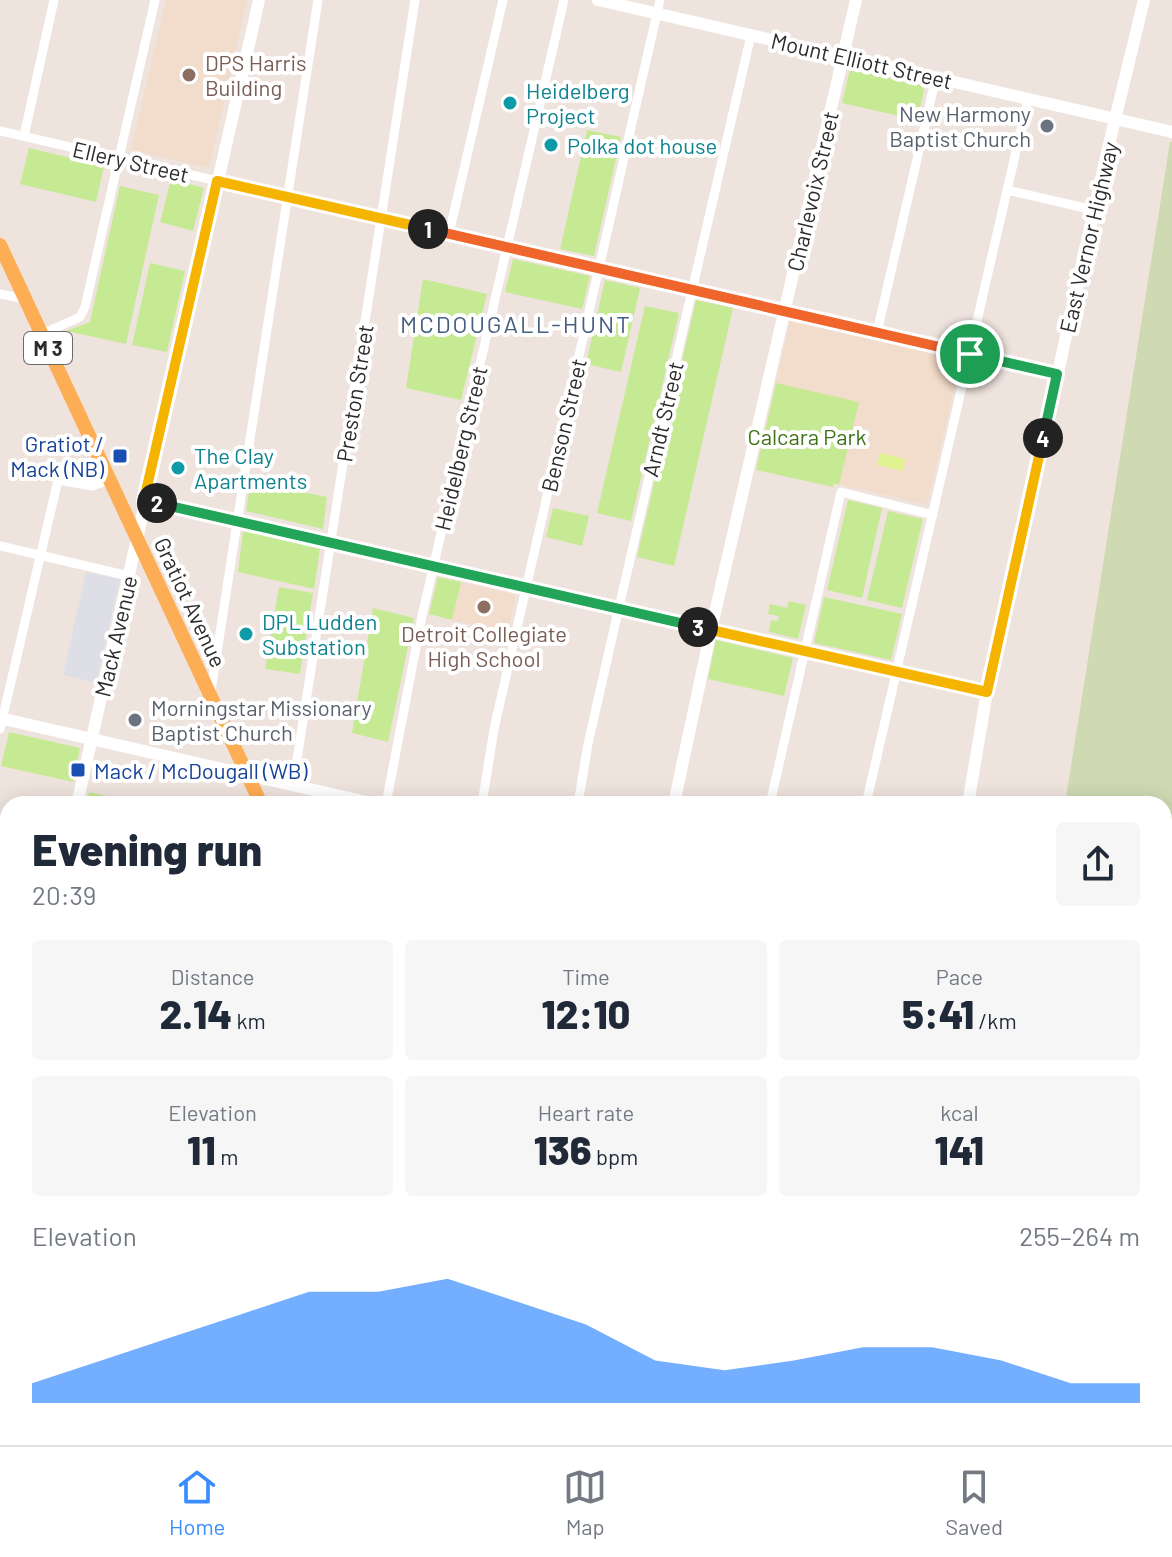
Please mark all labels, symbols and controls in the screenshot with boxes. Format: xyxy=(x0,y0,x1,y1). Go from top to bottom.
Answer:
street label: Mount Elliott Street xyxy=(769,27,955,93)
place label: DPS Harris Building xyxy=(205,49,307,100)
marker: DPS Harris Building xyxy=(180,66,198,84)
place label: Heidelberg Project xyxy=(526,77,630,128)
marker: Heidelberg Project xyxy=(501,94,519,112)
place label: New Harmony Baptist Church xyxy=(889,100,1031,151)
street label: Charlevoix Street xyxy=(781,108,843,274)
marker: New Harmony Baptist Church xyxy=(1038,117,1056,135)
place label: Polka dot house xyxy=(567,132,717,158)
street label: Ellery Street xyxy=(70,135,192,187)
marker: Polka dot house xyxy=(542,136,560,154)
street label: East Vernor Highway xyxy=(1053,139,1123,335)
pin: 1 xyxy=(408,209,448,249)
text: 1 xyxy=(424,216,432,242)
district label: MCDOUGALL-HUNT xyxy=(400,309,632,338)
pin xyxy=(936,320,1004,388)
street label: Preston Street xyxy=(330,322,378,464)
road number: M 3 xyxy=(24,332,72,364)
icon: arrive xyxy=(948,332,992,376)
street label: Benson Street xyxy=(535,356,591,494)
street label: Arndt Street xyxy=(636,359,688,479)
street label: Heidelberg Street xyxy=(428,363,492,533)
pin: 4 xyxy=(1023,418,1063,458)
park label: Calcara Park xyxy=(747,423,867,449)
text: 4 xyxy=(1036,425,1050,451)
place label: Gratiot / Mack (NB) xyxy=(10,430,104,481)
place label: The Clay Apartments xyxy=(194,442,307,493)
marker: Gratiot / Mack (NB) xyxy=(111,447,129,465)
marker: The Clay Apartments xyxy=(169,459,187,477)
pin: 2 xyxy=(137,483,177,523)
text: 2 xyxy=(151,490,163,516)
street label: Gratiot Avenue xyxy=(150,533,232,671)
street label: Mack Avenue xyxy=(88,573,142,699)
marker: Detroit Collegiate High School xyxy=(475,598,493,616)
pin: 3 xyxy=(678,607,718,647)
place label: DPL Ludden Substation xyxy=(262,608,377,659)
text: 3 xyxy=(692,614,704,640)
place label: Detroit Collegiate High School xyxy=(401,620,567,671)
marker: DPL Ludden Substation xyxy=(237,625,255,643)
place label: Morningstar Missionary Baptist Church xyxy=(151,694,372,745)
marker: Morningstar Missionary Baptist Church xyxy=(126,711,144,729)
place label: Mack / McDougall (WB) xyxy=(94,757,308,783)
marker: Mack / McDougall (WB) xyxy=(69,761,87,779)
text: Evening run xyxy=(32,822,262,875)
button: share xyxy=(1056,822,1140,906)
text: 20:39 xyxy=(32,879,96,910)
text: Distance xyxy=(171,963,255,989)
text: Time xyxy=(562,963,610,989)
text: Pace xyxy=(936,963,983,989)
text: 2.14 xyxy=(160,989,232,1037)
text: 12:10 xyxy=(542,989,630,1037)
text: 5:41 xyxy=(902,989,974,1037)
text: km xyxy=(232,1007,266,1033)
text: /km xyxy=(974,1007,1017,1033)
text: Elevation xyxy=(168,1099,257,1125)
text: Heart rate xyxy=(538,1099,634,1125)
text: kcal xyxy=(940,1099,979,1125)
text: 11 xyxy=(187,1125,216,1173)
text: 136 xyxy=(534,1125,592,1173)
text: 141 xyxy=(935,1125,984,1173)
text: m xyxy=(216,1143,238,1169)
text: bpm xyxy=(592,1143,638,1169)
text: Elevation xyxy=(32,1220,137,1251)
text: 255–264 m xyxy=(1019,1220,1140,1251)
tab: Home xyxy=(169,1465,225,1539)
tab: Map xyxy=(563,1465,607,1539)
tab: Saved xyxy=(945,1465,1003,1539)

